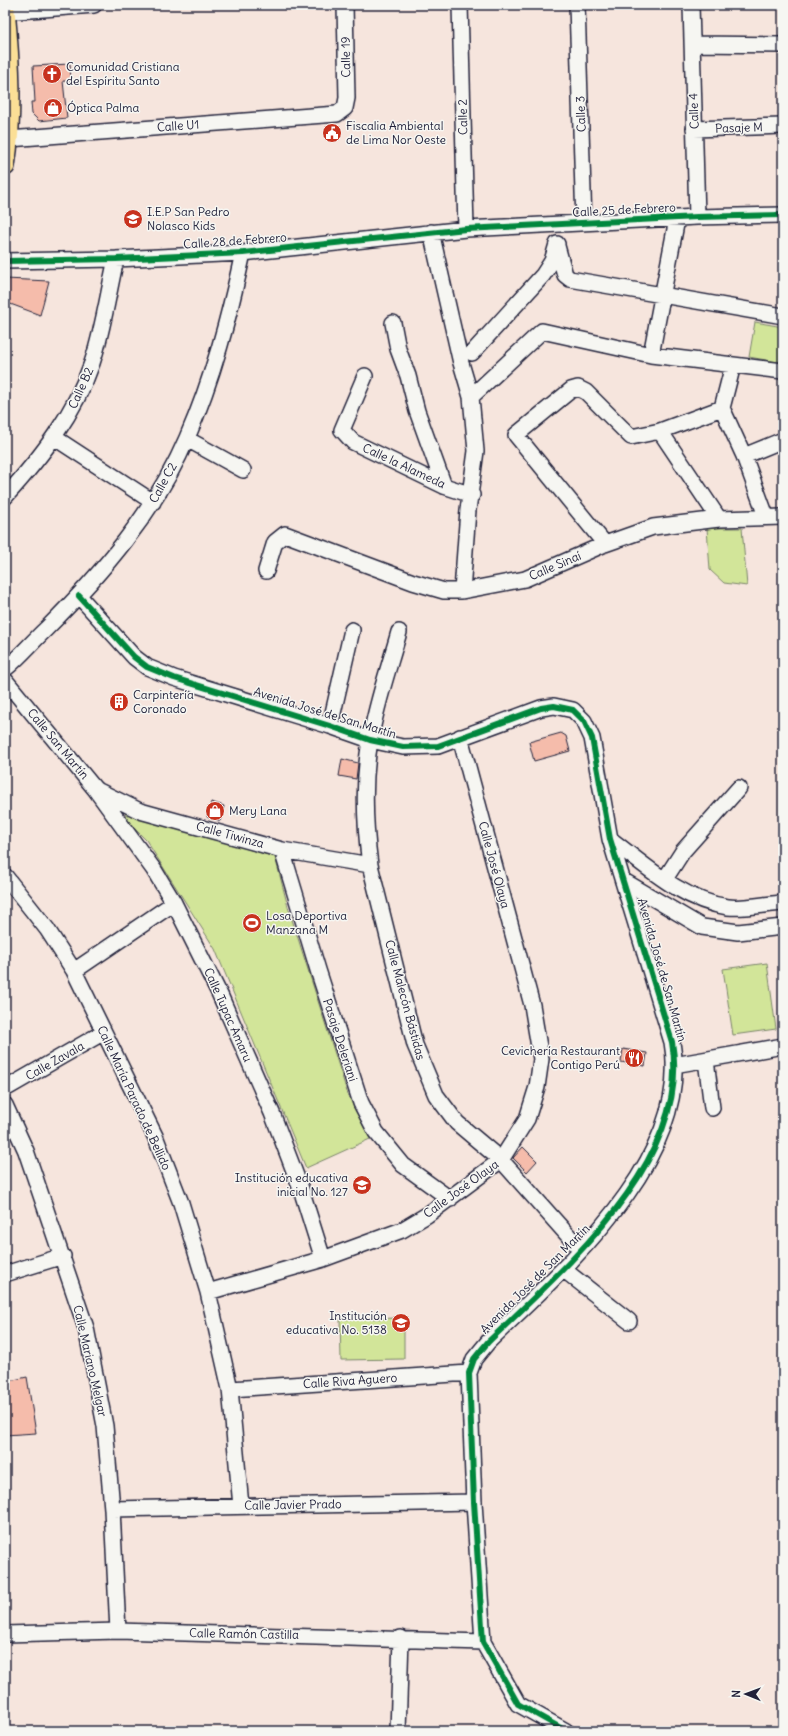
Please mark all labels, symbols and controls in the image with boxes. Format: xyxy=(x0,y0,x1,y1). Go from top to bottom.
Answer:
street label: Calle 19 xyxy=(338,36,353,78)
place label: Comunidad Cristiana del Espíritu Santo xyxy=(66,59,180,88)
church icon: Comunidad Cristiana del Espíritu Santo xyxy=(41,63,63,85)
street label: Calle 4 xyxy=(685,93,702,129)
street label: Calle 3 xyxy=(572,96,589,132)
shop icon: Óptica Palma xyxy=(42,97,64,119)
street label: Calle 2 xyxy=(455,98,470,135)
place label: Óptica Palma xyxy=(67,100,139,115)
street label: Calle U1 xyxy=(156,117,200,134)
place label: Fiscalia Ambiental de Lima Nor Oeste xyxy=(346,118,446,147)
street label: Pasaje M xyxy=(715,119,763,136)
public building icon: Fiscalia Ambiental de Lima Nor Oeste xyxy=(321,122,343,144)
street label: Calle 25 de Febrero xyxy=(572,199,676,220)
place label: I.E.P San Pedro Nolasco Kids xyxy=(147,204,230,233)
school or university icon: I.E.P San Pedro Nolasco Kids xyxy=(122,208,144,230)
street label: Calle 28 de Febrero xyxy=(183,229,288,252)
street label: Calle B2 xyxy=(65,364,96,411)
street label: Calle la Alameda xyxy=(360,440,448,491)
street label: Calle C2 xyxy=(145,460,180,506)
street label: Calle Sinaí xyxy=(526,548,583,583)
street label: Avenida José de San Martín xyxy=(252,684,398,741)
place label: Carpintería Coronado xyxy=(133,687,194,716)
building icon: Carpintería Coronado xyxy=(108,691,130,713)
street label: Calle San Martín xyxy=(24,705,92,782)
shop icon: Mery Lana xyxy=(204,800,226,822)
place label: Mery Lana xyxy=(229,803,287,818)
street label: Calle Tiwinza xyxy=(194,818,266,851)
street label: Calle José Olaya xyxy=(476,820,513,910)
street label: Avenida José de San Martín xyxy=(635,896,690,1043)
place label: Losa Deportiva Manzana M xyxy=(266,908,347,937)
sports icon: Losa Deportiva Manzana M xyxy=(241,912,263,934)
street label: Calle Malecón Bástidas xyxy=(382,938,429,1062)
street label: Calle Tupac Amaru xyxy=(201,965,256,1064)
street label: Pasaje Deleriani xyxy=(320,996,361,1083)
street label: Calle María Parado de Bellido xyxy=(94,1023,175,1173)
street label: Calle Zavala xyxy=(23,1038,87,1083)
place label: Cevichería Restaurant Contigo Perú xyxy=(501,1043,620,1072)
restaurant icon: Cevichería Restaurant Contigo Perú xyxy=(623,1047,645,1069)
street label: Calle José Olaya xyxy=(420,1156,501,1221)
place label: Institución educativa inicial No. 127 xyxy=(235,1170,348,1199)
school or university icon: Institución educativa inicial No. 127 xyxy=(351,1174,373,1196)
street label: Avenida José de San Martín xyxy=(477,1221,593,1337)
street label: Calle Mariano Melgar xyxy=(70,1304,111,1418)
place label: Institución educativa No. 5138 xyxy=(286,1308,387,1337)
school or university icon: Institución educativa No. 5138 xyxy=(390,1312,412,1334)
street label: Calle Riva Aguero xyxy=(302,1370,398,1391)
street label: Calle Javier Prado xyxy=(244,1496,342,1513)
street label: Calle Ramón Castilla xyxy=(189,1625,299,1642)
north arrow xyxy=(726,1674,766,1714)
text: N xyxy=(729,1690,743,1698)

